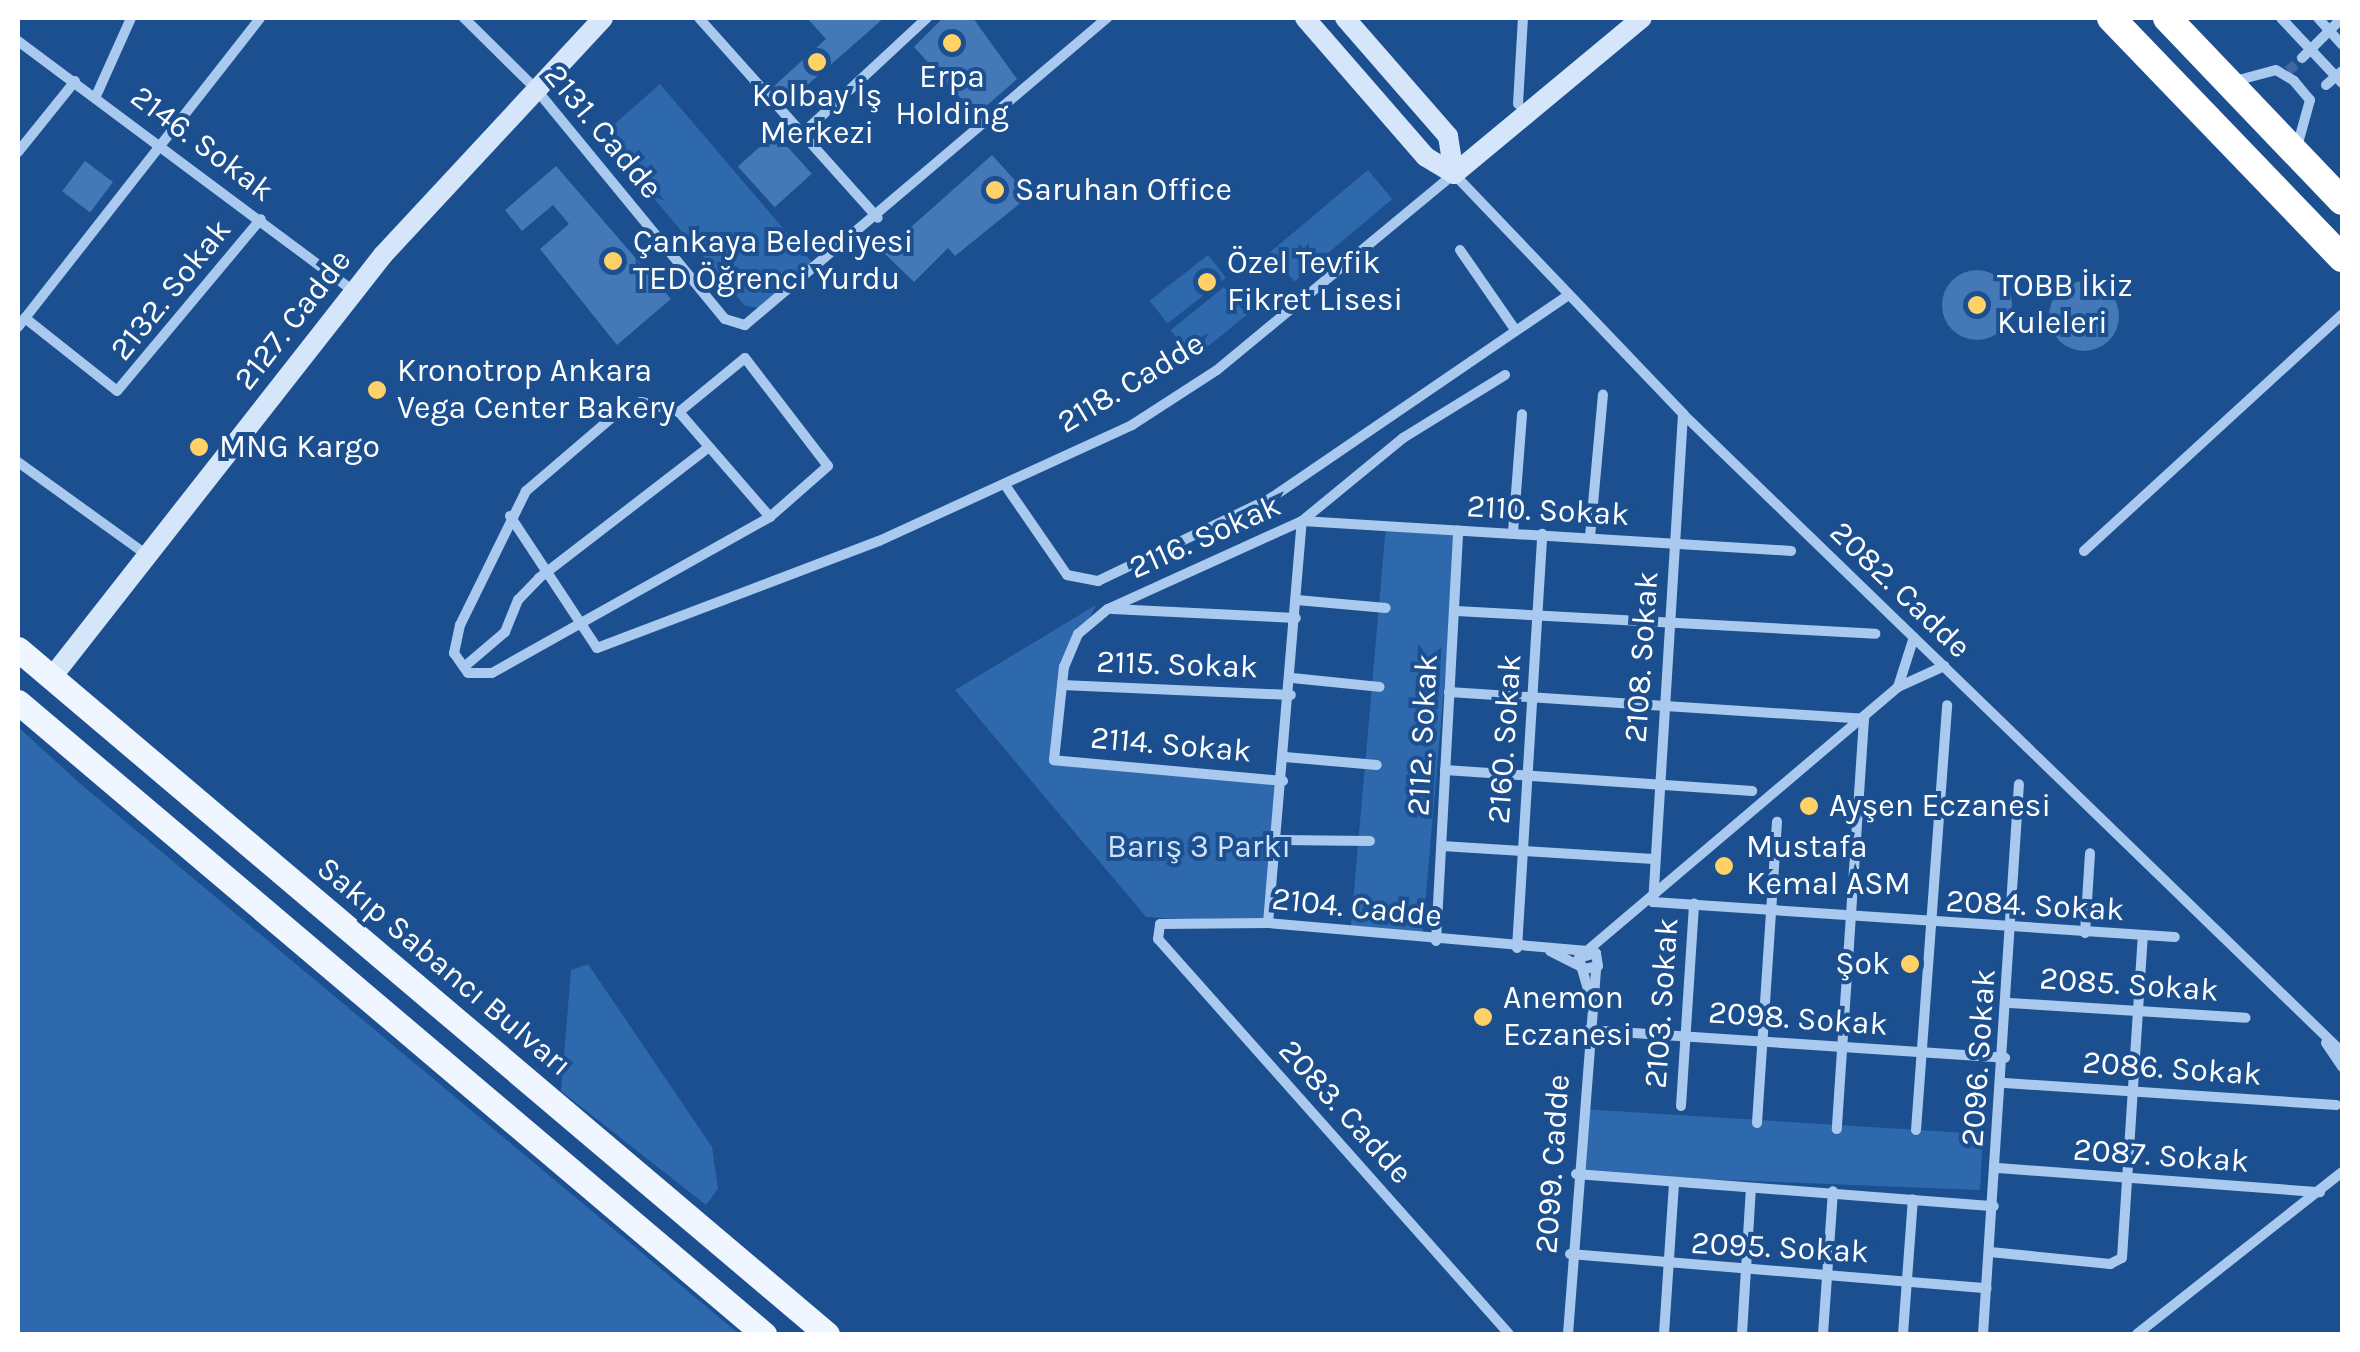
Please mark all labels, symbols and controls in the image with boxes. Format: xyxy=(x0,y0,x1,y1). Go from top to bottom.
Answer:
marker: Erpa Holding xyxy=(941,32,963,54)
marker: Kolbay İş Merkezi xyxy=(806,51,828,73)
street label: 2131. Cadde xyxy=(536,57,670,207)
place label: Erpa Holding xyxy=(895,59,1009,134)
street label: 2146. Sokak xyxy=(123,78,281,210)
place label: Kolbay İş Merkezi xyxy=(752,78,882,153)
place label: Saruhan Office xyxy=(1015,171,1232,209)
marker: Saruhan Office xyxy=(984,179,1006,201)
street label: 2132. Sokak xyxy=(102,212,240,368)
place label: Çankaya Belediyesi TED Öğrenci Yurdu xyxy=(633,224,913,299)
street label: 2127. Cadde xyxy=(226,242,360,398)
place label: Özel Tevfik Fikret Lisesi xyxy=(1227,245,1403,320)
marker: Çankaya Belediyesi TED Öğrenci Yurdu xyxy=(602,250,624,272)
place label: TOBB İkiz Kuleleri xyxy=(1997,268,2133,343)
marker: Özel Tevfik Fikret Lisesi xyxy=(1196,271,1218,293)
marker: TOBB İkiz Kuleleri xyxy=(1966,294,1988,316)
street label: 2118. Cadde xyxy=(1051,324,1211,442)
place label: Kronotrop Ankara Vega Center Bakery xyxy=(397,353,675,428)
marker: Kronotrop Ankara Vega Center Bakery xyxy=(366,379,388,401)
place label: MNG Kargo xyxy=(219,428,380,466)
marker: MNG Kargo xyxy=(188,436,210,458)
street label: 2116. Sokak xyxy=(1123,487,1287,587)
street label: 2110. Sokak xyxy=(1466,488,1630,534)
street label: 2082. Cadde xyxy=(1822,513,1978,667)
street label: 2108. Sokak xyxy=(1617,570,1667,744)
street label: 2115. Sokak xyxy=(1096,643,1258,687)
street label: 2112. Sokak xyxy=(1400,653,1446,817)
street label: 2160. Sokak xyxy=(1480,653,1530,825)
street label: 2114. Sokak xyxy=(1089,719,1253,771)
place label: Ayşen Eczanesi xyxy=(1829,787,2051,825)
marker: Ayşen Eczanesi xyxy=(1798,795,1820,817)
park label: Barış 3 Parkı xyxy=(1107,828,1291,866)
place label: Mustafa Kemal ASM xyxy=(1746,829,1911,904)
street label: Sakıp Sabancı Bulvarı xyxy=(309,849,579,1085)
marker: Mustafa Kemal ASM xyxy=(1711,853,1737,879)
street label: 2104. Cadde xyxy=(1270,880,1444,936)
street label: 2084. Sokak xyxy=(1945,882,2125,930)
street label: 2103. Sokak xyxy=(1637,916,1687,1090)
place label: Şok xyxy=(1835,945,1890,983)
marker: Şok xyxy=(1899,953,1921,975)
street label: 2085. Sokak xyxy=(2038,960,2220,1010)
street label: 2096. Sokak xyxy=(1954,968,2004,1148)
place label: Anemon Eczanesi xyxy=(1503,980,1632,1055)
street label: 2098. Sokak xyxy=(1707,994,1889,1044)
marker: Anemon Eczanesi xyxy=(1472,1006,1494,1028)
street label: 2083. Cadde xyxy=(1270,1032,1420,1192)
street label: 2086. Sokak xyxy=(2081,1044,2263,1094)
street label: 2099. Cadde xyxy=(1528,1073,1578,1255)
street label: 2087. Sokak xyxy=(2072,1131,2250,1181)
street label: 2095. Sokak xyxy=(1690,1224,1870,1272)

